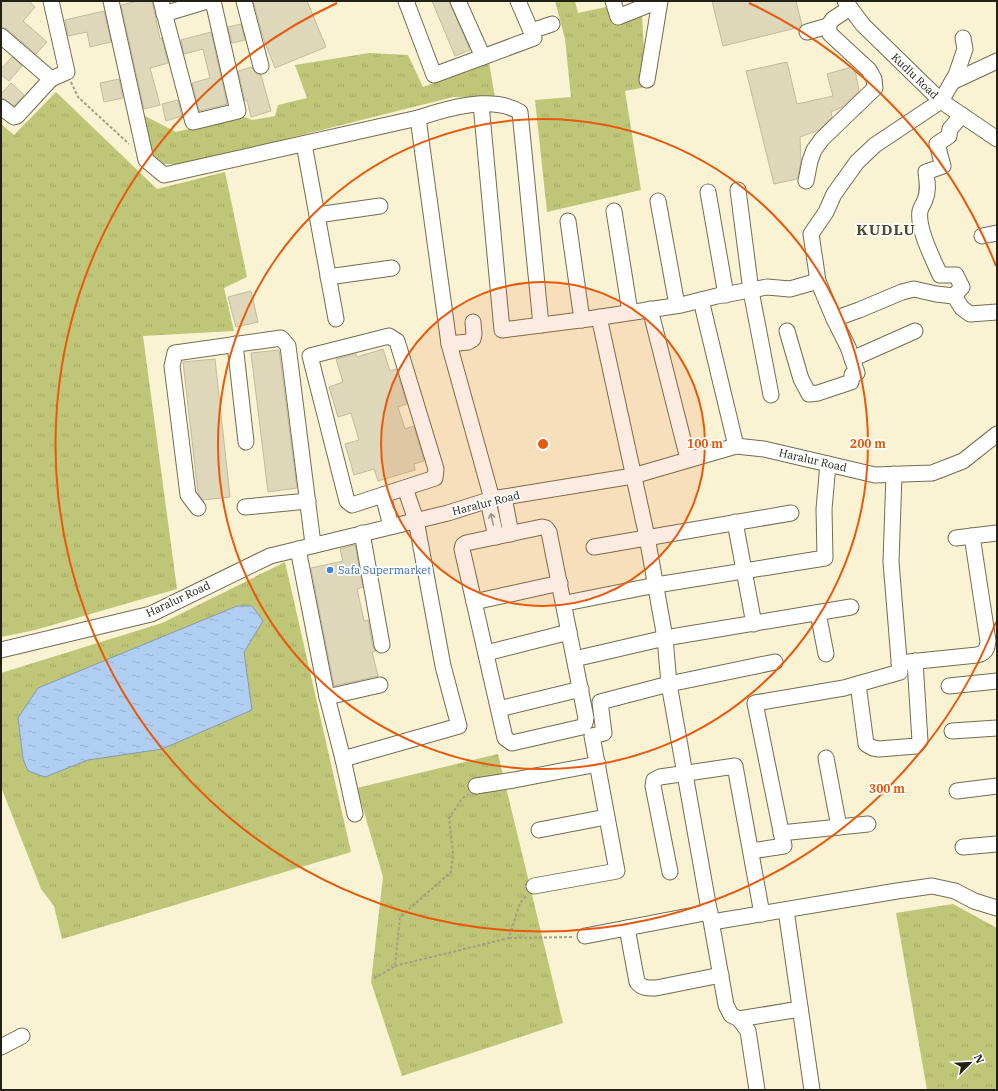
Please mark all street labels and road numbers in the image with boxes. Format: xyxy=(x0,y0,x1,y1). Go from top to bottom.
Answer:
street label: Kudlu Road xyxy=(889,50,942,102)
street label: Haralur Road xyxy=(778,445,849,475)
street label: Haralur Road xyxy=(451,488,522,518)
street label: Haralur Road xyxy=(144,578,213,620)

